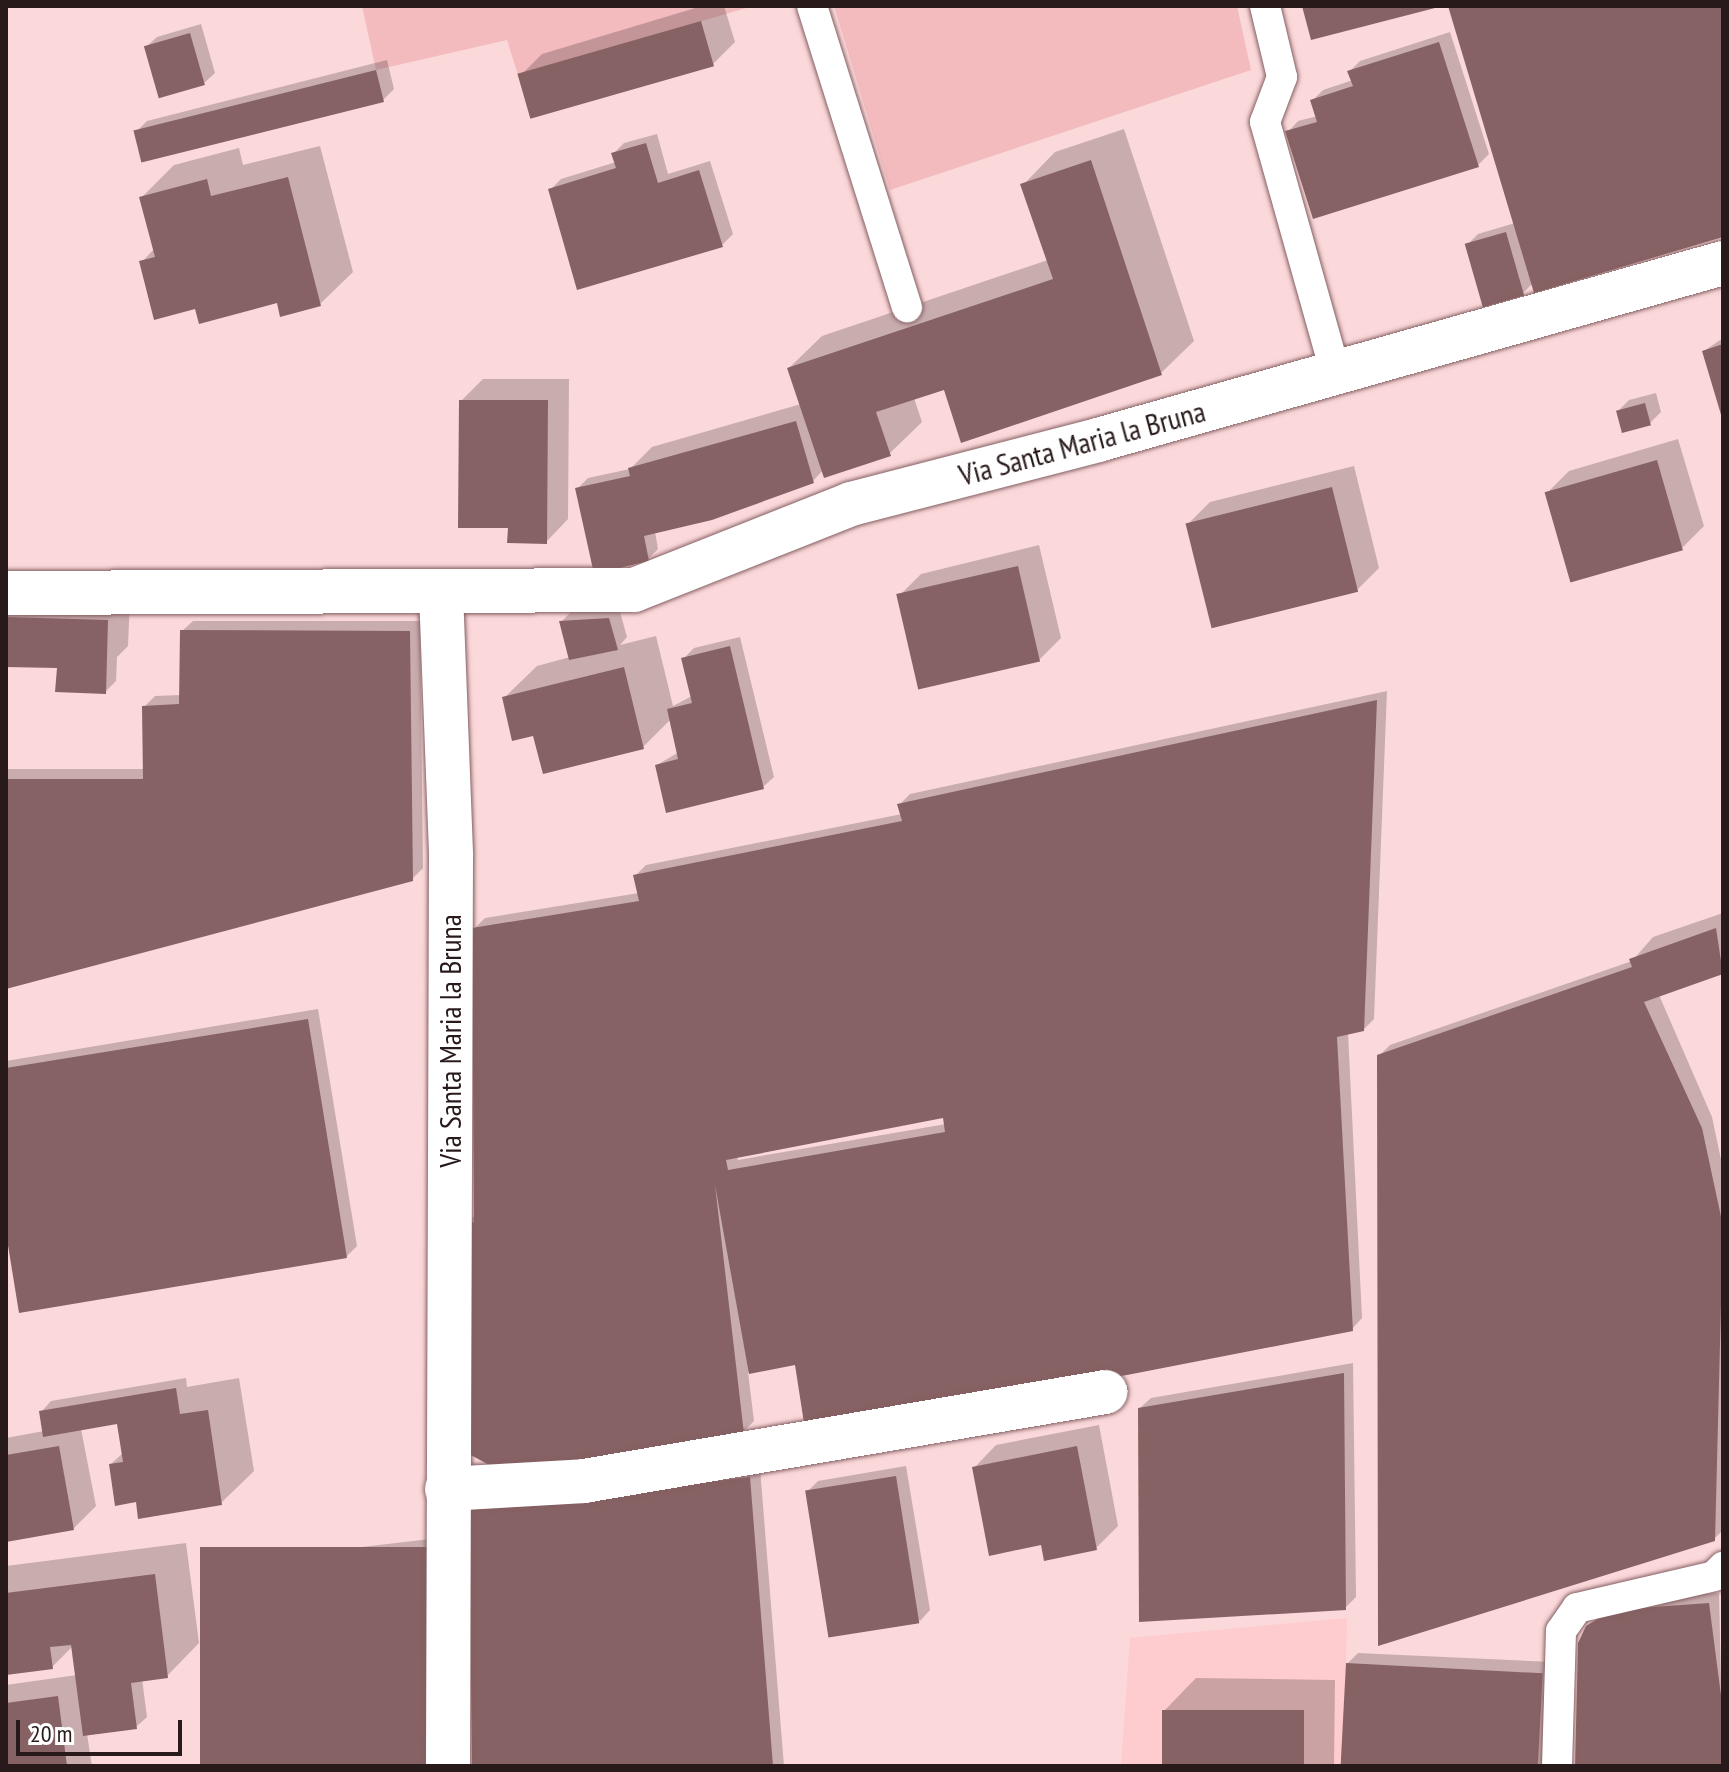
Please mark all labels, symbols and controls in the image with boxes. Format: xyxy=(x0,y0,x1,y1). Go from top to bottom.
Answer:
street label: Via Santa Maria la Bruna xyxy=(955,393,1209,493)
street label: Via Santa Maria la Bruna xyxy=(432,914,468,1168)
scale bar xyxy=(20,1704,186,1754)
text: 20 m xyxy=(30,1718,72,1749)

